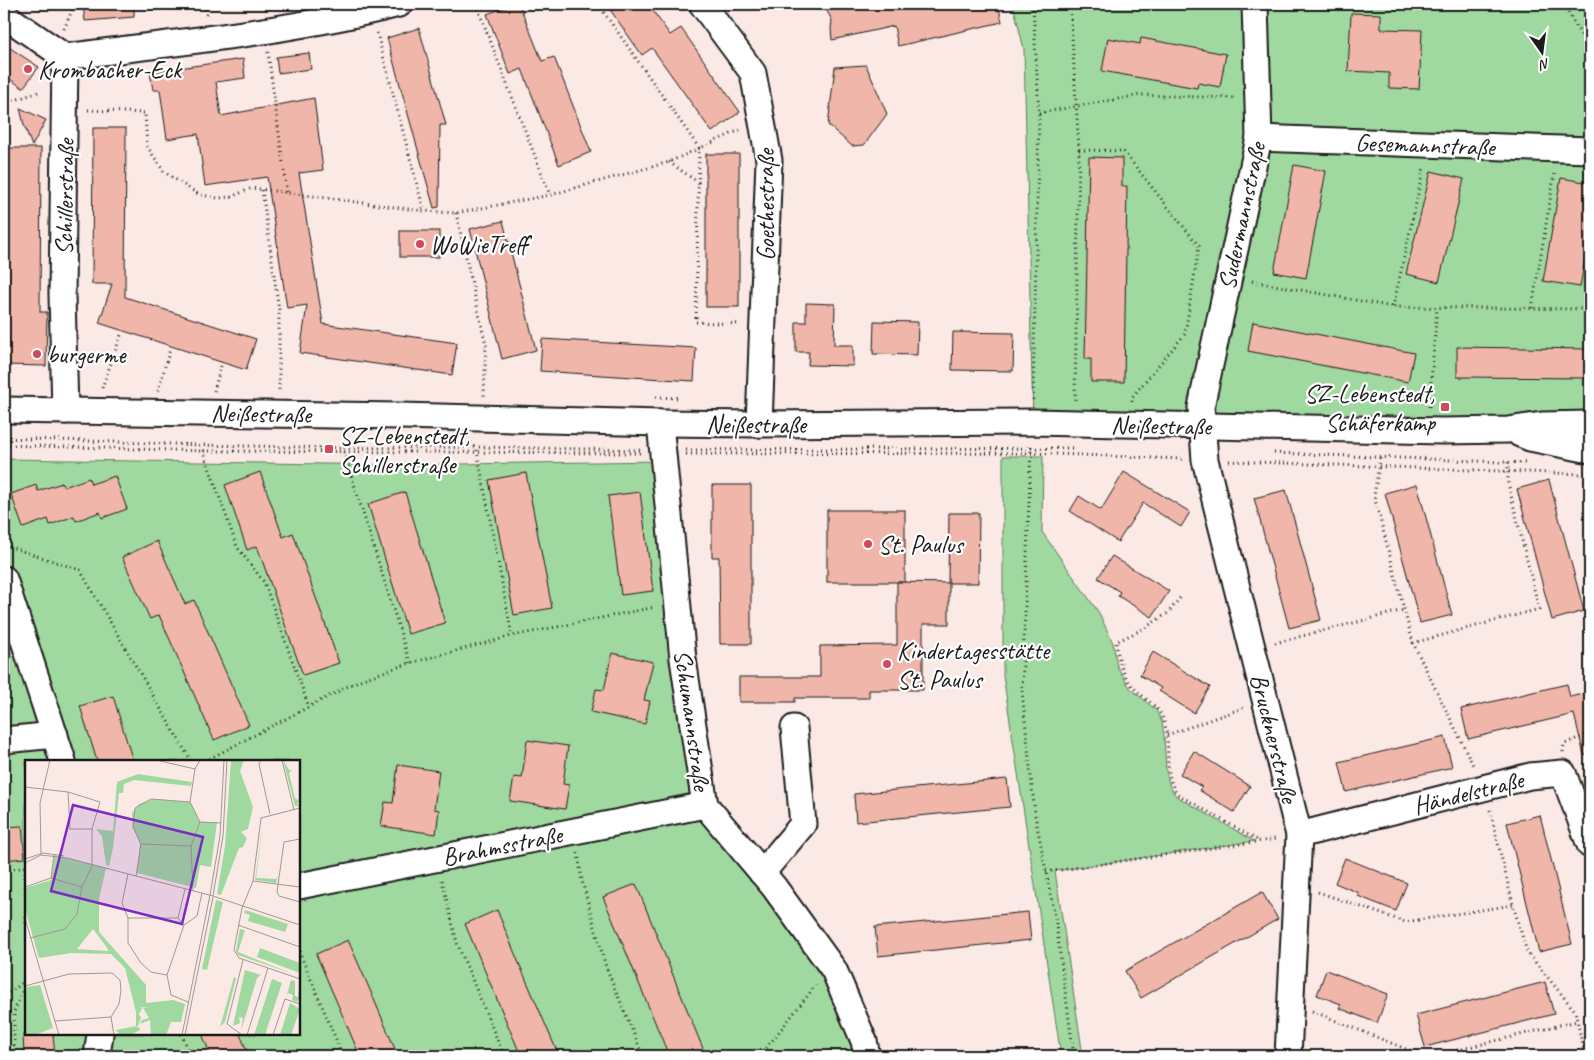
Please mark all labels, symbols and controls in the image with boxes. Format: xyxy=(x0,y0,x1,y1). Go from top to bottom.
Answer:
north arrow xyxy=(1516,28,1566,78)
place label: Krombacher-Eck xyxy=(38,54,183,86)
text: N xyxy=(1537,55,1551,74)
marker: Krombacher-Eck xyxy=(22,63,34,75)
street label: Gesemannstraße xyxy=(1355,127,1497,163)
street label: Schillerstraße xyxy=(48,137,82,255)
street label: Sudermannstraße xyxy=(1211,138,1274,293)
street label: Goethestraße xyxy=(750,147,782,261)
place label: WoWieTreff xyxy=(430,229,533,261)
marker: WoWieTreff xyxy=(414,238,426,250)
place label: burgerme xyxy=(47,339,127,371)
marker: burgerme xyxy=(31,348,43,360)
place label: SZ-Lebenstedt, Schäferkamp xyxy=(1304,378,1437,439)
street label: Neißestraße xyxy=(211,397,313,431)
marker: SZ-Lebenstedt, Schäferkamp xyxy=(1439,401,1451,413)
street label: Neißestraße xyxy=(706,409,808,441)
street label: Neißestraße xyxy=(1111,409,1213,443)
place label: SZ-Lebenstedt, Schillerstraße xyxy=(339,420,470,481)
marker: SZ-Lebenstedt, Schillerstraße xyxy=(323,443,335,455)
place label: St. Paulus xyxy=(878,529,965,561)
marker: St. Paulus xyxy=(862,538,874,550)
place label: Kindertagesstätte St. Paulus xyxy=(897,635,1051,696)
street label: Schumannstraße xyxy=(666,648,718,794)
marker: Kindertagesstätte St. Paulus xyxy=(881,658,893,670)
street label: Brucknerstraße xyxy=(1243,670,1306,808)
inset map xyxy=(25,760,300,1035)
street label: Händelstraße xyxy=(1410,763,1528,822)
street label: Brahmsstraße xyxy=(440,818,567,873)

